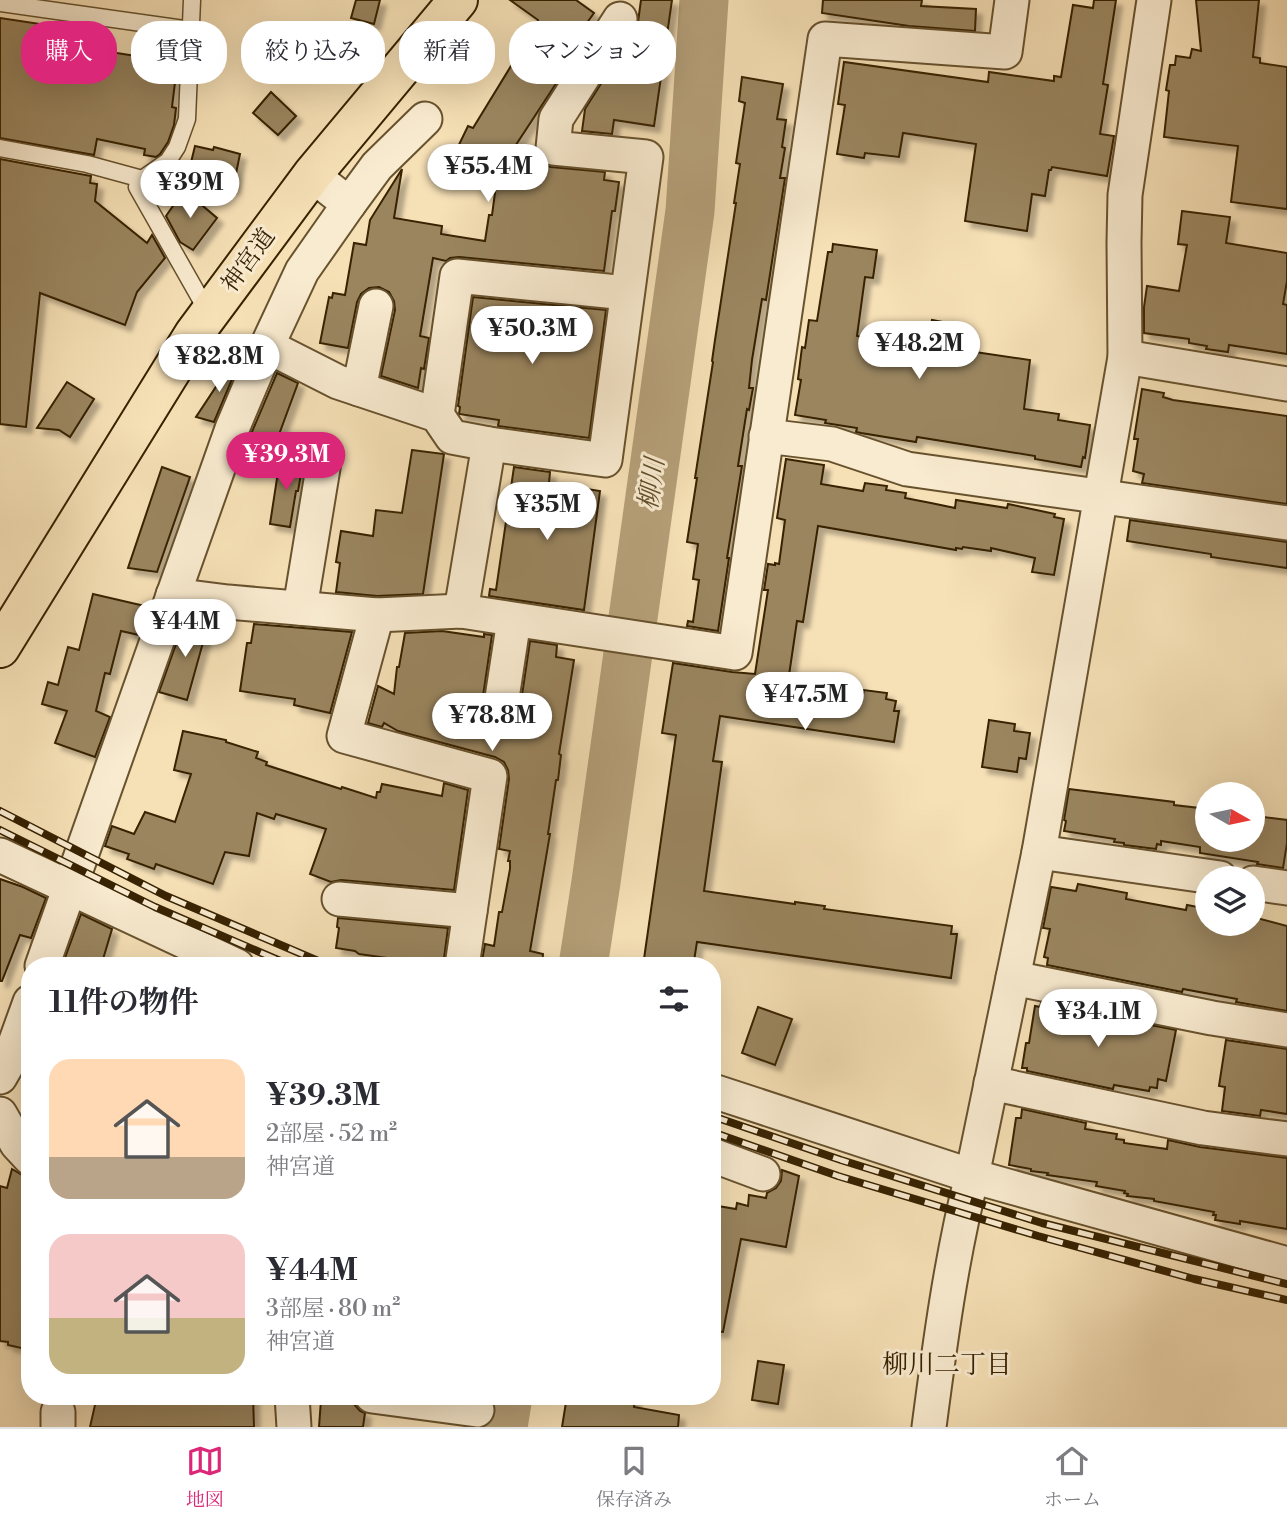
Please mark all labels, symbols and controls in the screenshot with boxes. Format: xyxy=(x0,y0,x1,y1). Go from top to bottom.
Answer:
chip: 購入 xyxy=(21,21,117,84)
chip: 賃貸 xyxy=(131,21,227,84)
chip: 絞り込み xyxy=(241,21,385,84)
chip: 新着 xyxy=(399,21,495,84)
chip: マンション xyxy=(509,21,676,84)
pin: ¥55.4M xyxy=(431,144,545,204)
text: ¥55.4M xyxy=(443,153,533,181)
pin: ¥39M xyxy=(149,160,231,220)
text: ¥39M xyxy=(156,169,224,197)
street label: 神宮道 xyxy=(216,223,282,299)
pin: ¥50.3M xyxy=(475,306,589,366)
text: ¥50.3M xyxy=(487,315,577,343)
pin: ¥48.2M xyxy=(862,322,976,381)
text: ¥48.2M xyxy=(874,330,964,358)
pin: ¥82.8M xyxy=(162,334,276,394)
text: ¥82.8M xyxy=(175,343,263,371)
pin: ¥39.3M xyxy=(229,433,343,492)
text: ¥39.3M xyxy=(242,441,330,469)
water label: 柳川 xyxy=(633,453,672,512)
pin: ¥35M xyxy=(506,482,588,542)
text: ¥35M xyxy=(513,491,581,519)
pin: ¥44M xyxy=(144,600,226,659)
text: ¥44M xyxy=(150,608,220,636)
pin: ¥47.5M xyxy=(748,672,862,732)
text: ¥47.5M xyxy=(762,681,848,709)
pin: ¥78.8M xyxy=(435,694,549,753)
text: ¥78.8M xyxy=(448,702,536,730)
north arrow xyxy=(1195,782,1265,852)
map controls xyxy=(1195,782,1265,936)
button: layers xyxy=(1195,866,1265,936)
icon: filters xyxy=(655,980,693,1018)
text: 11件の物件 xyxy=(49,984,199,1022)
pin: ¥34.1M xyxy=(1041,990,1155,1049)
text: ¥34.1M xyxy=(1055,998,1141,1026)
text: ¥39.3M xyxy=(266,1077,380,1115)
icon: home xyxy=(105,1087,189,1171)
text: 2部屋 · 52 m² xyxy=(266,1120,397,1148)
text: 神宮道 xyxy=(266,1153,335,1181)
text: ¥44M xyxy=(266,1252,357,1290)
icon: home xyxy=(105,1262,189,1346)
text: 3部屋 · 80 m² xyxy=(266,1295,400,1323)
text: 神宮道 xyxy=(266,1328,335,1356)
district label: 柳川二丁目 xyxy=(882,1349,1012,1381)
tab: 地図 xyxy=(186,1442,224,1512)
tab: 保存済み xyxy=(596,1442,672,1512)
tab: ホーム xyxy=(1044,1442,1101,1512)

